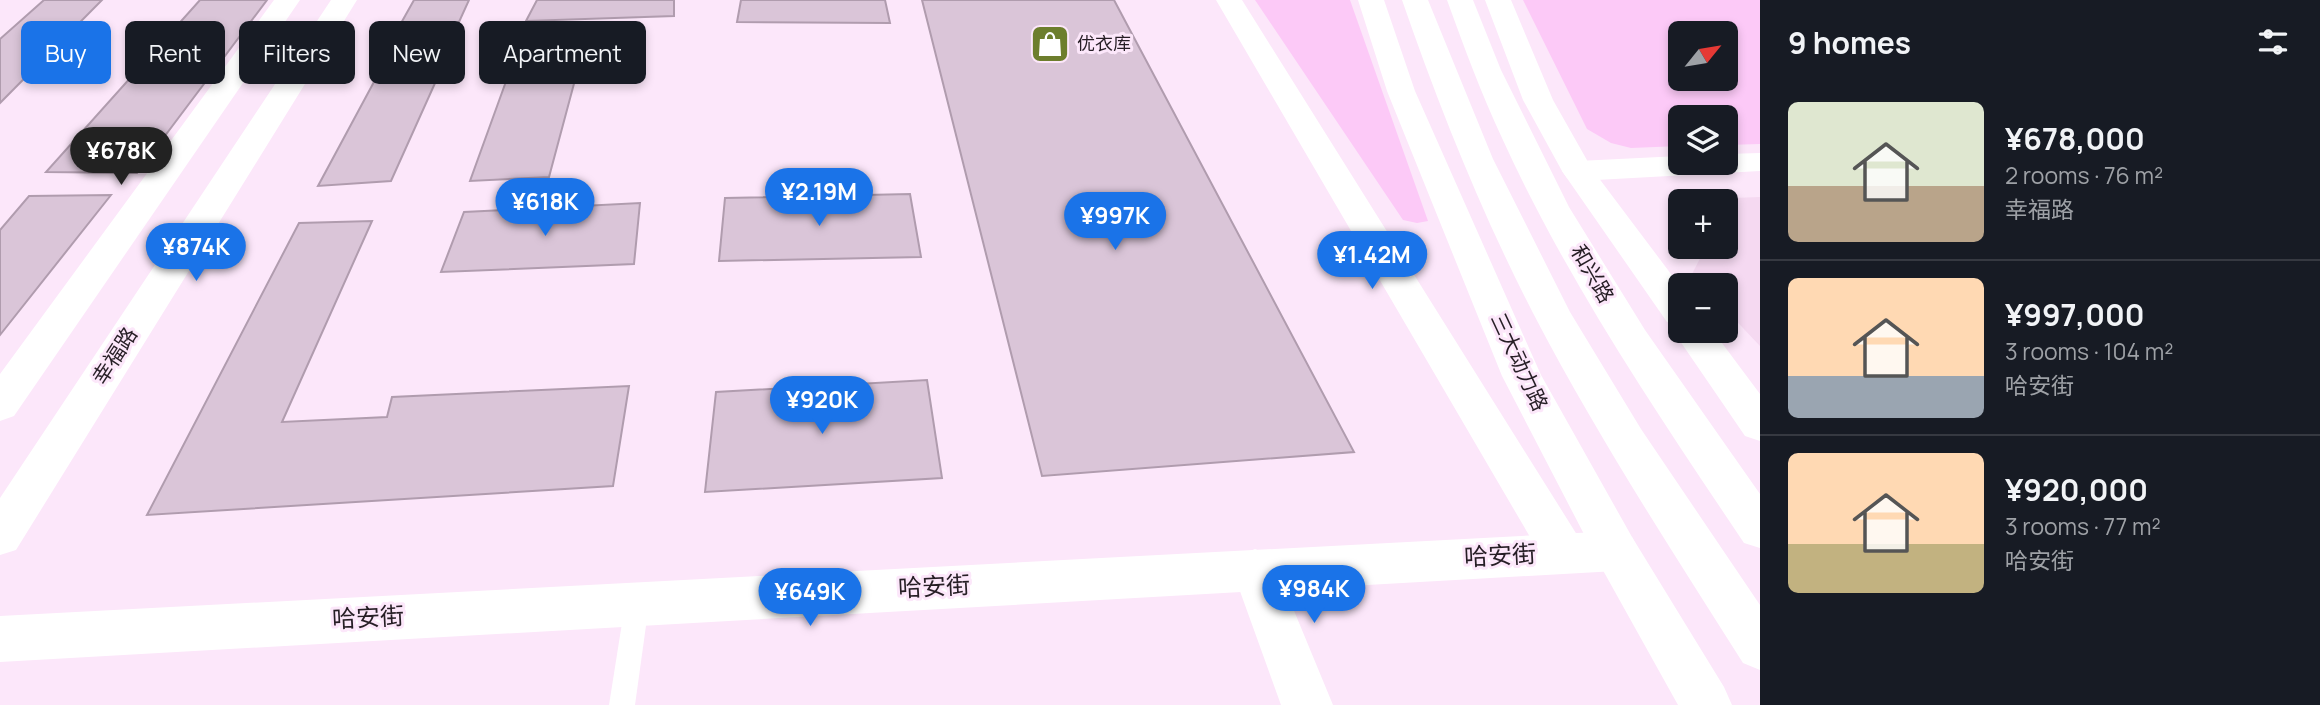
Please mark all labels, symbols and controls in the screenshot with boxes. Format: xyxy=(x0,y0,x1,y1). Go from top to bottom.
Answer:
chip: Buy xyxy=(21,21,111,84)
chip: Rent xyxy=(125,21,225,84)
chip: Filters xyxy=(239,21,355,84)
chip: New xyxy=(369,21,465,84)
chip: Apartment xyxy=(479,21,646,84)
north arrow xyxy=(1668,21,1738,91)
map controls xyxy=(1668,21,1738,343)
text: 9 homes xyxy=(1788,22,1911,63)
shop icon: 优衣库 xyxy=(1029,23,1071,65)
icon: filters xyxy=(2254,23,2292,61)
place label: 优衣库 xyxy=(1077,31,1131,55)
button: layers xyxy=(1668,105,1738,175)
text: ¥678,000 xyxy=(2005,118,2145,159)
pin: ¥678K xyxy=(72,128,170,187)
icon: home xyxy=(1844,130,1928,214)
text: ¥678K xyxy=(86,134,156,166)
text: 2 rooms · 76 m² xyxy=(2005,159,2163,191)
pin: ¥2.19M xyxy=(762,168,876,228)
text: ¥2.19M xyxy=(781,175,857,207)
pin: ¥618K xyxy=(496,178,594,238)
text: ¥618K xyxy=(511,185,579,217)
button: + xyxy=(1668,189,1738,259)
pin: ¥997K xyxy=(1066,192,1164,252)
text: 幸福路 xyxy=(2005,193,2074,225)
text: ¥997K xyxy=(1080,199,1150,231)
pin: ¥874K xyxy=(147,224,245,283)
text: ¥874K xyxy=(162,230,230,262)
pin: ¥1.42M xyxy=(1315,232,1429,291)
text: ¥1.42M xyxy=(1333,238,1411,270)
street label: 和兴路 xyxy=(1565,239,1621,308)
button: − xyxy=(1668,273,1738,343)
text: ¥997,000 xyxy=(2005,294,2144,335)
icon: home xyxy=(1844,306,1928,390)
street label: 三大动力路 xyxy=(1485,308,1555,415)
street label: 幸福路 xyxy=(85,321,143,389)
text: 3 rooms · 104 m² xyxy=(2005,335,2173,367)
text: 哈安街 xyxy=(2005,369,2074,401)
pin: ¥920K xyxy=(773,376,871,436)
text: ¥920K xyxy=(786,383,858,415)
text: ¥920,000 xyxy=(2005,469,2148,510)
icon: home xyxy=(1844,481,1928,565)
text: 3 rooms · 77 m² xyxy=(2005,510,2161,542)
street label: 哈安街 xyxy=(1463,536,1537,573)
text: 哈安街 xyxy=(2005,544,2074,576)
pin: ¥984K xyxy=(1265,566,1363,625)
street label: 哈安街 xyxy=(897,567,971,604)
pin: ¥649K xyxy=(761,568,859,628)
text: ¥984K xyxy=(1278,572,1350,604)
text: ¥649K xyxy=(775,575,845,607)
street label: 哈安街 xyxy=(331,598,405,635)

